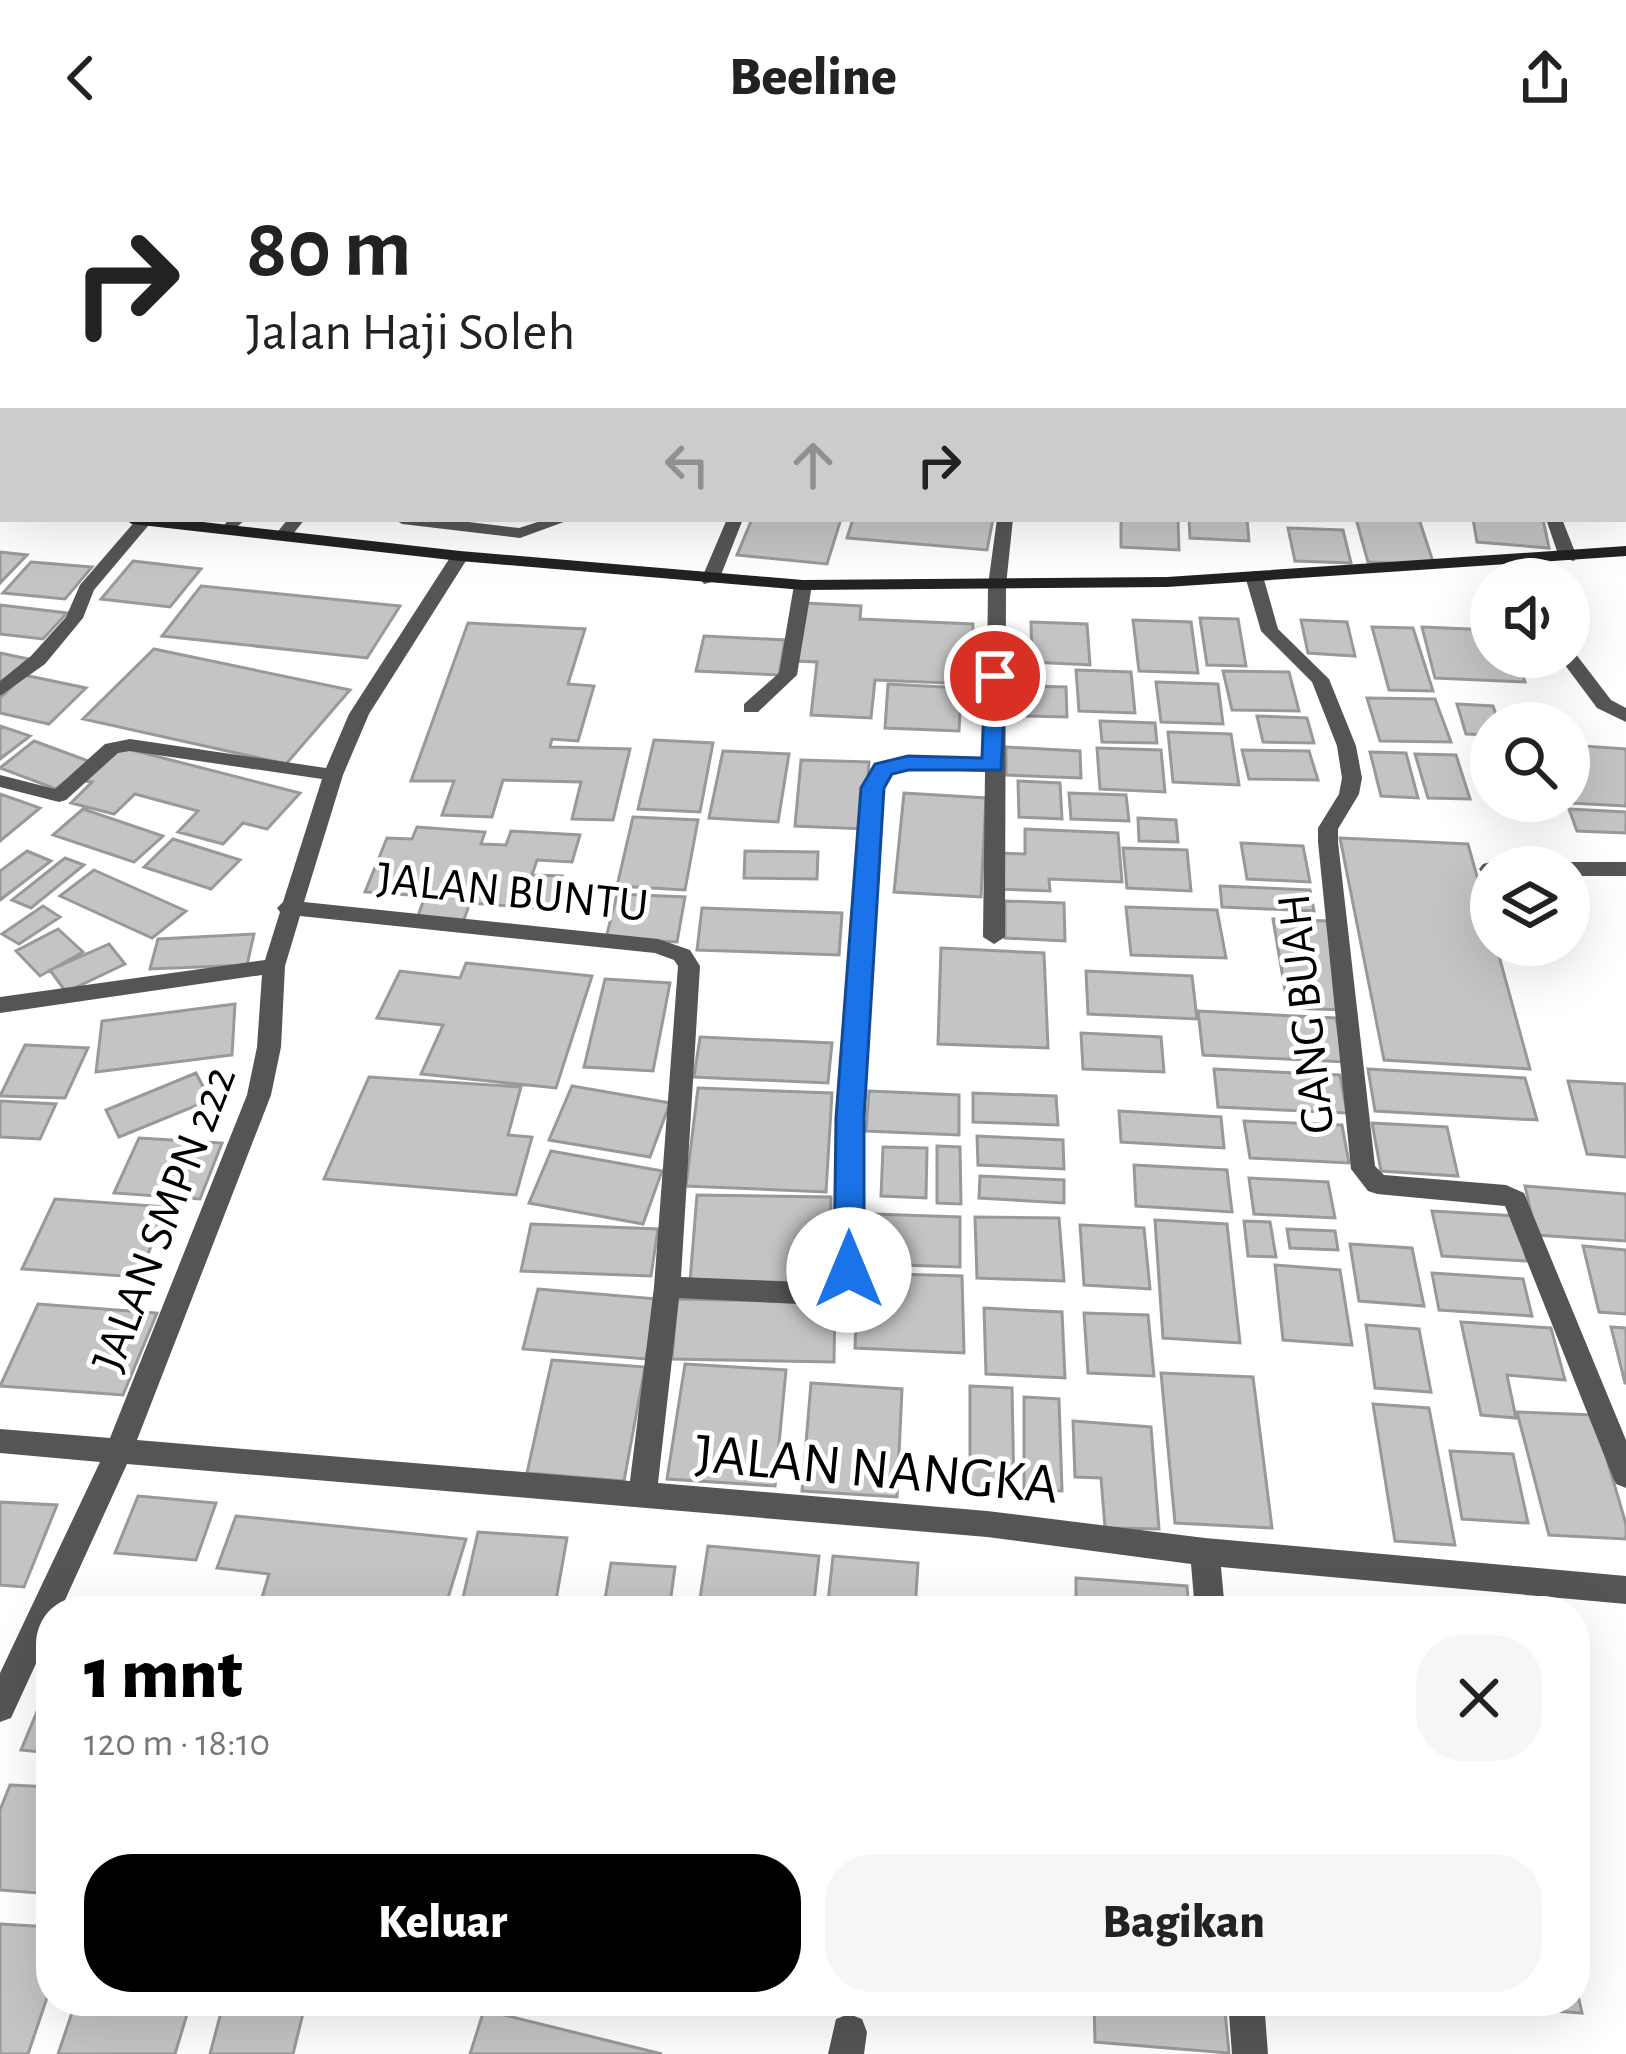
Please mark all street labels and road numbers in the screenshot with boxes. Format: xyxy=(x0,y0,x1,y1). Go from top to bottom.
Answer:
street label: JALAN BUNTU xyxy=(375,855,651,931)
street label: GANG BUAH xyxy=(1271,891,1343,1136)
street label: JALAN SMPN 222 xyxy=(85,1060,245,1378)
street label: JALAN NANGKA xyxy=(693,1425,1060,1514)

